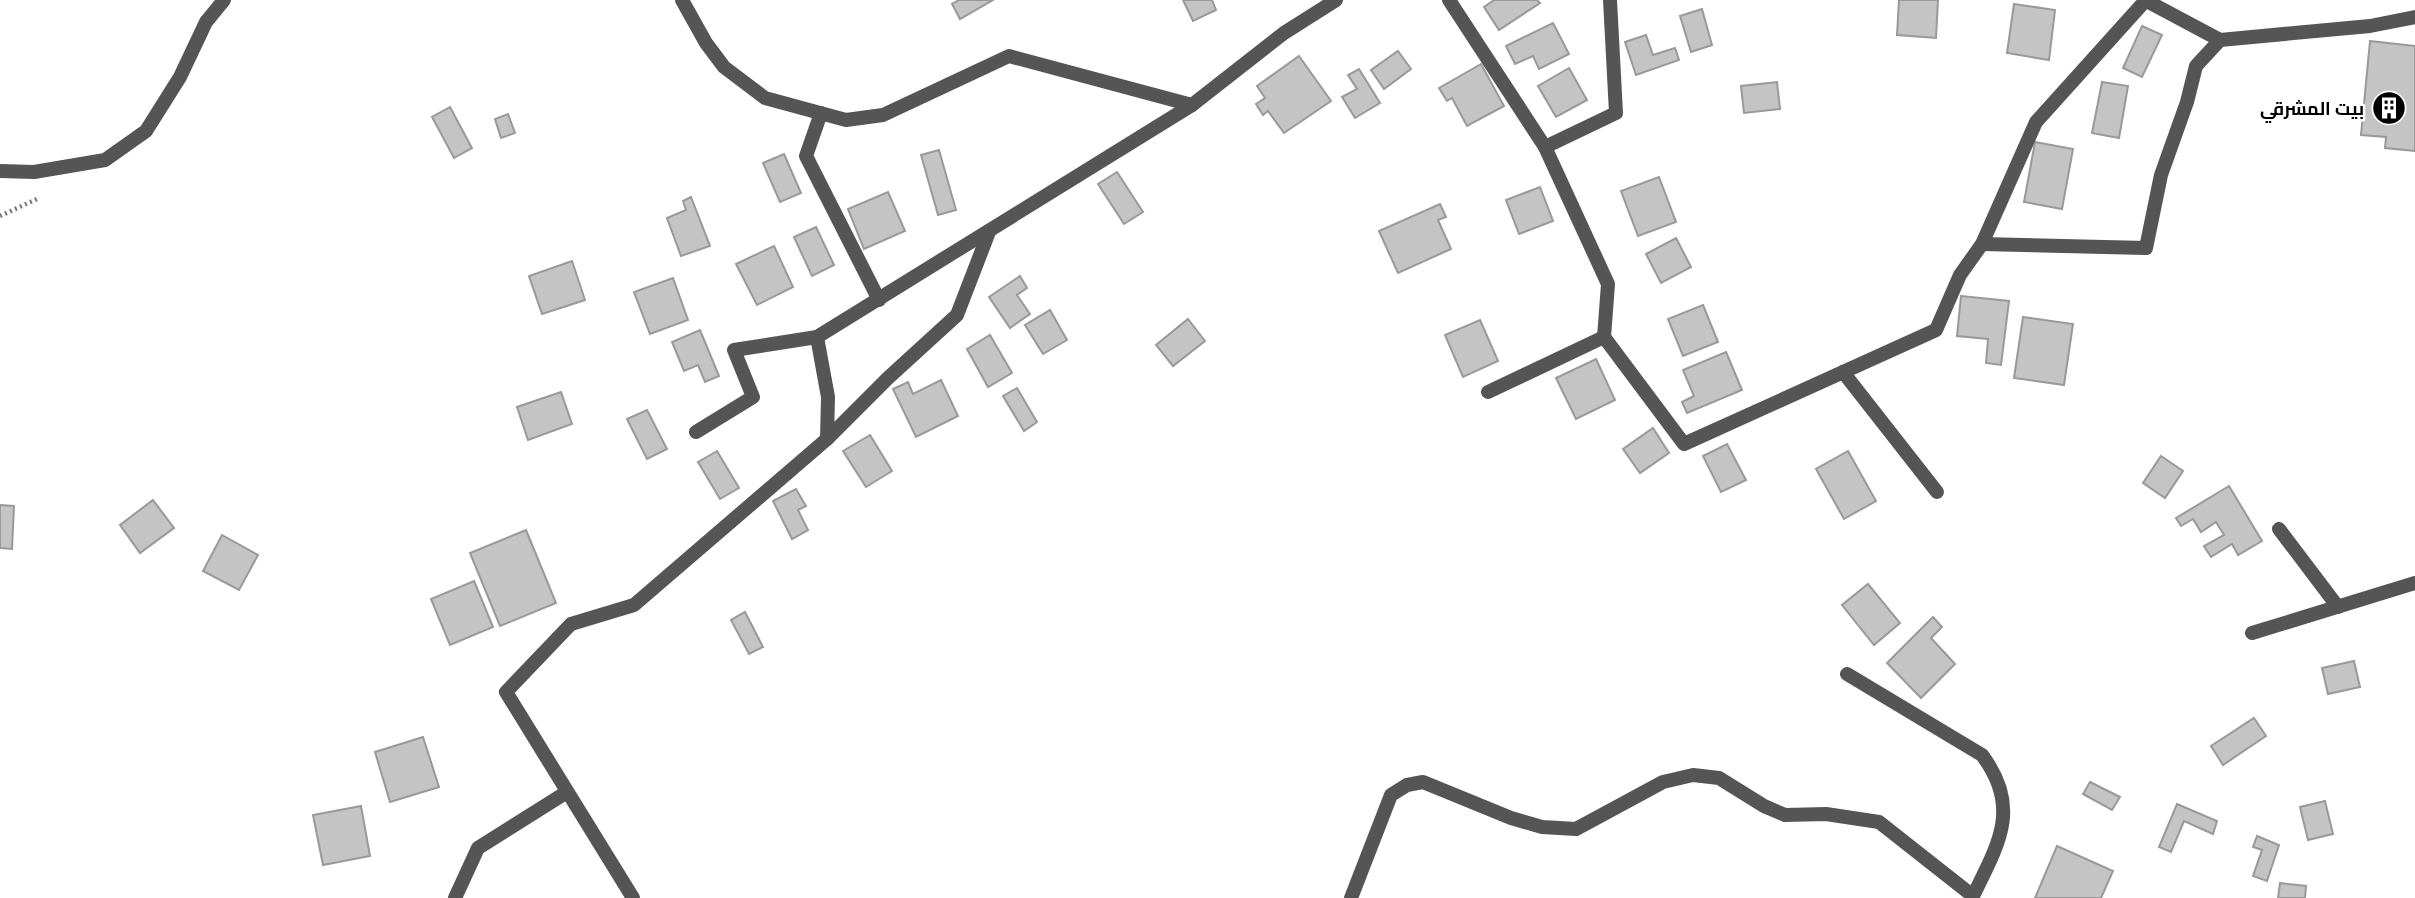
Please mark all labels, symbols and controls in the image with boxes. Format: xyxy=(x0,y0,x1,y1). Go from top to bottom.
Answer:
building icon: بيت المشرقي xyxy=(2370,89,2408,127)
place label: بيت المشرقي xyxy=(2260,97,2364,124)

